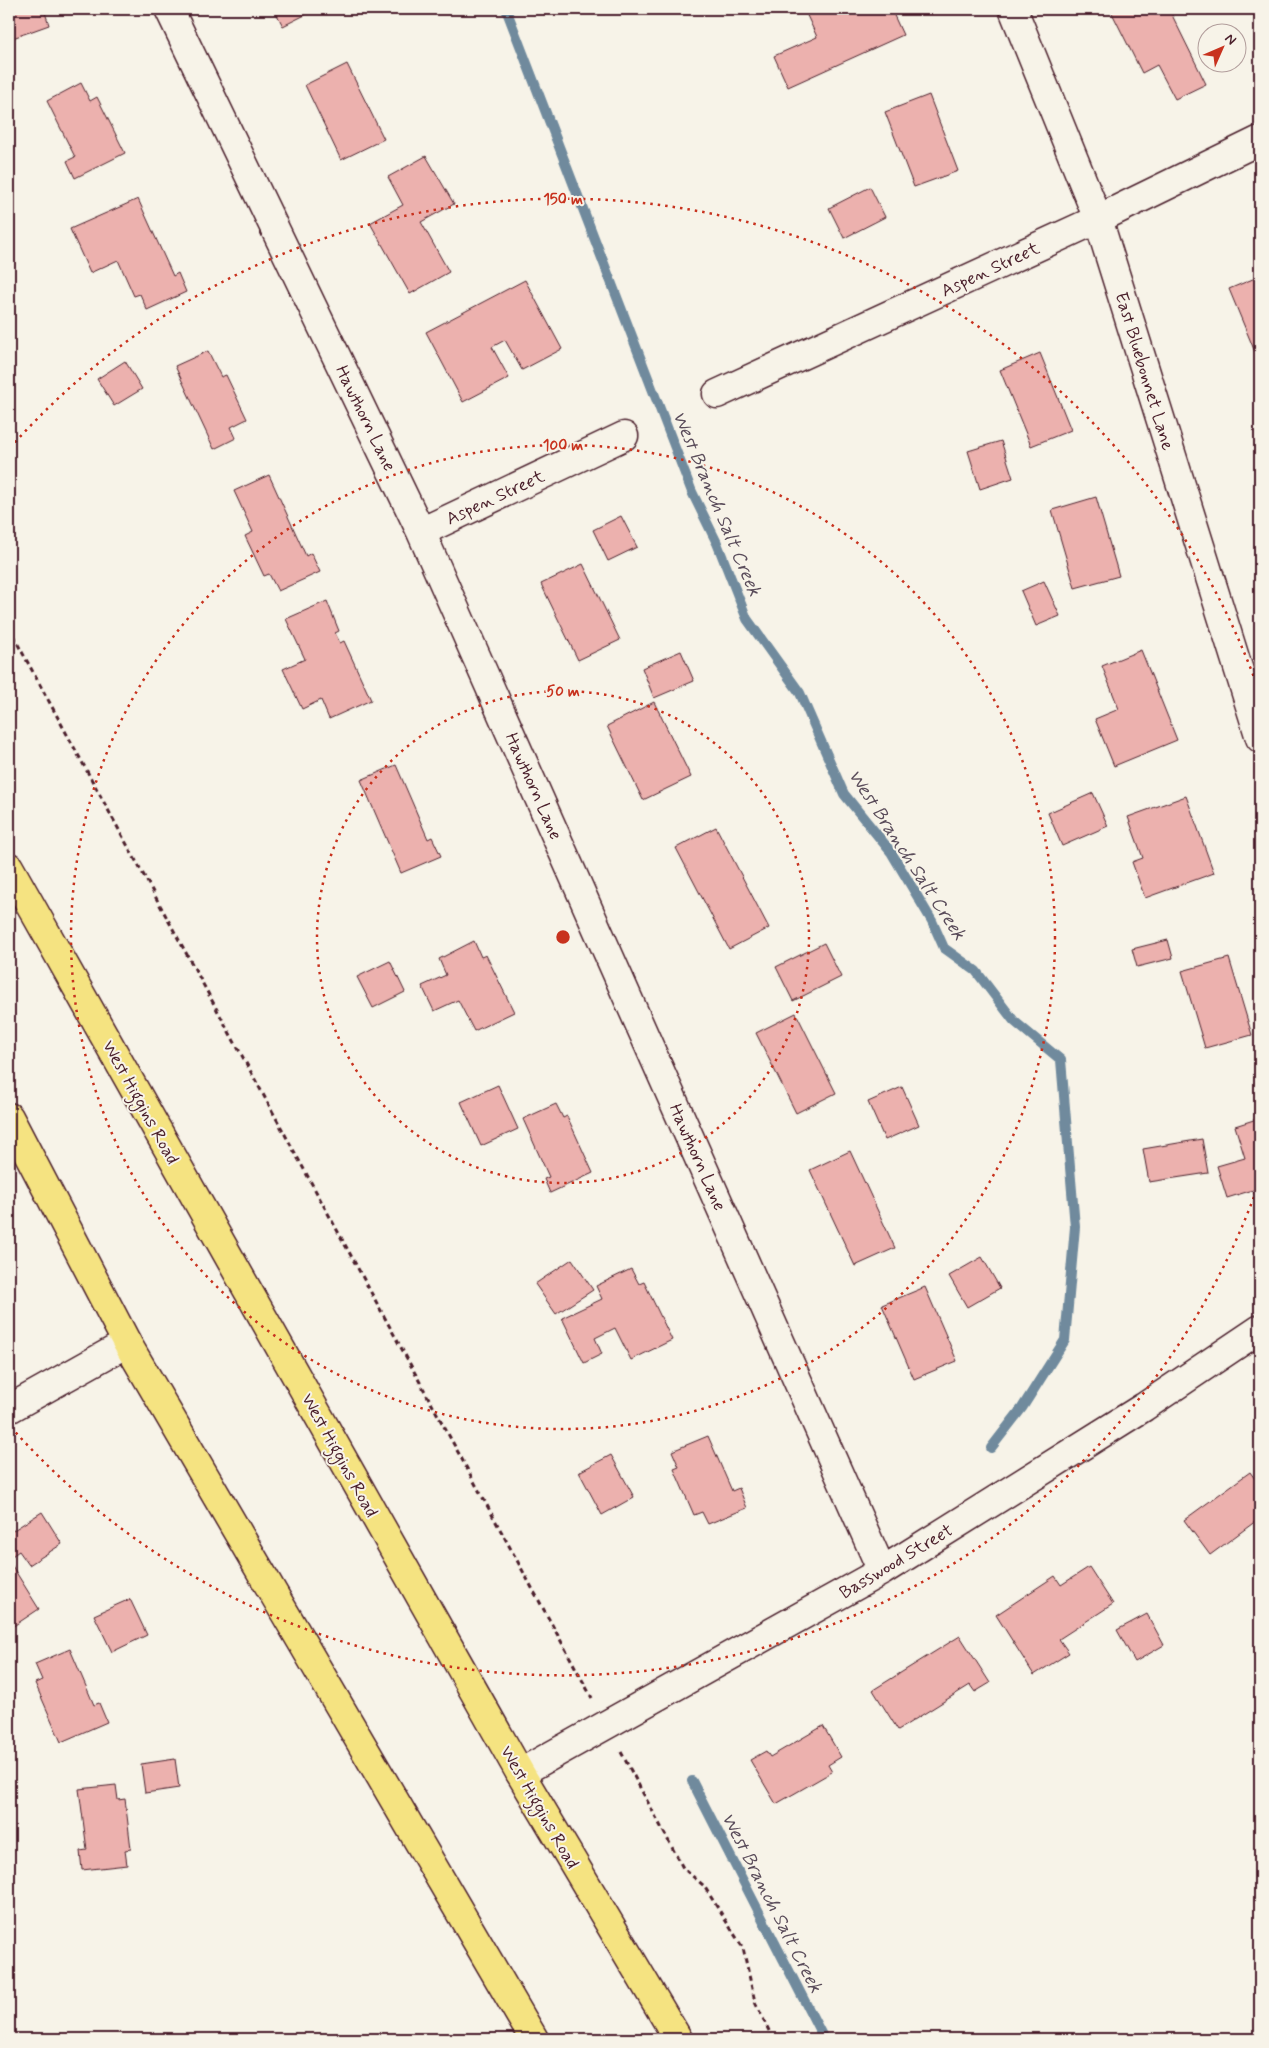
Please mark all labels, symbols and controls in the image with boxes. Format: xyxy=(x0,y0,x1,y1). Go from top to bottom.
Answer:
north arrow xyxy=(1196,22,1246,72)
text: N xyxy=(1221,30,1240,49)
text: 150 m xyxy=(543,190,583,210)
street label: Aspen Street xyxy=(937,236,1044,303)
street label: East Bluebonnet Lane xyxy=(1109,289,1180,453)
street label: Hawthorn Lane xyxy=(329,362,401,475)
water label: West Branch Salt Creek xyxy=(666,407,767,601)
text: 100 m xyxy=(543,436,583,456)
street label: Aspen Street xyxy=(442,464,549,531)
text: 50 m xyxy=(546,682,580,702)
street label: Hawthorn Lane xyxy=(499,729,567,844)
water label: West Branch Salt Creek xyxy=(842,765,972,946)
centre of rings xyxy=(554,928,572,946)
street label: West Higgins Road xyxy=(94,1036,184,1170)
street label: Hawthorn Lane xyxy=(663,1100,731,1215)
street label: West Higgins Road xyxy=(293,1389,383,1523)
street label: Basswood Street xyxy=(835,1519,958,1605)
street label: West Higgins Road xyxy=(492,1742,584,1874)
water label: West Branch Salt Creek xyxy=(715,1808,828,1997)

